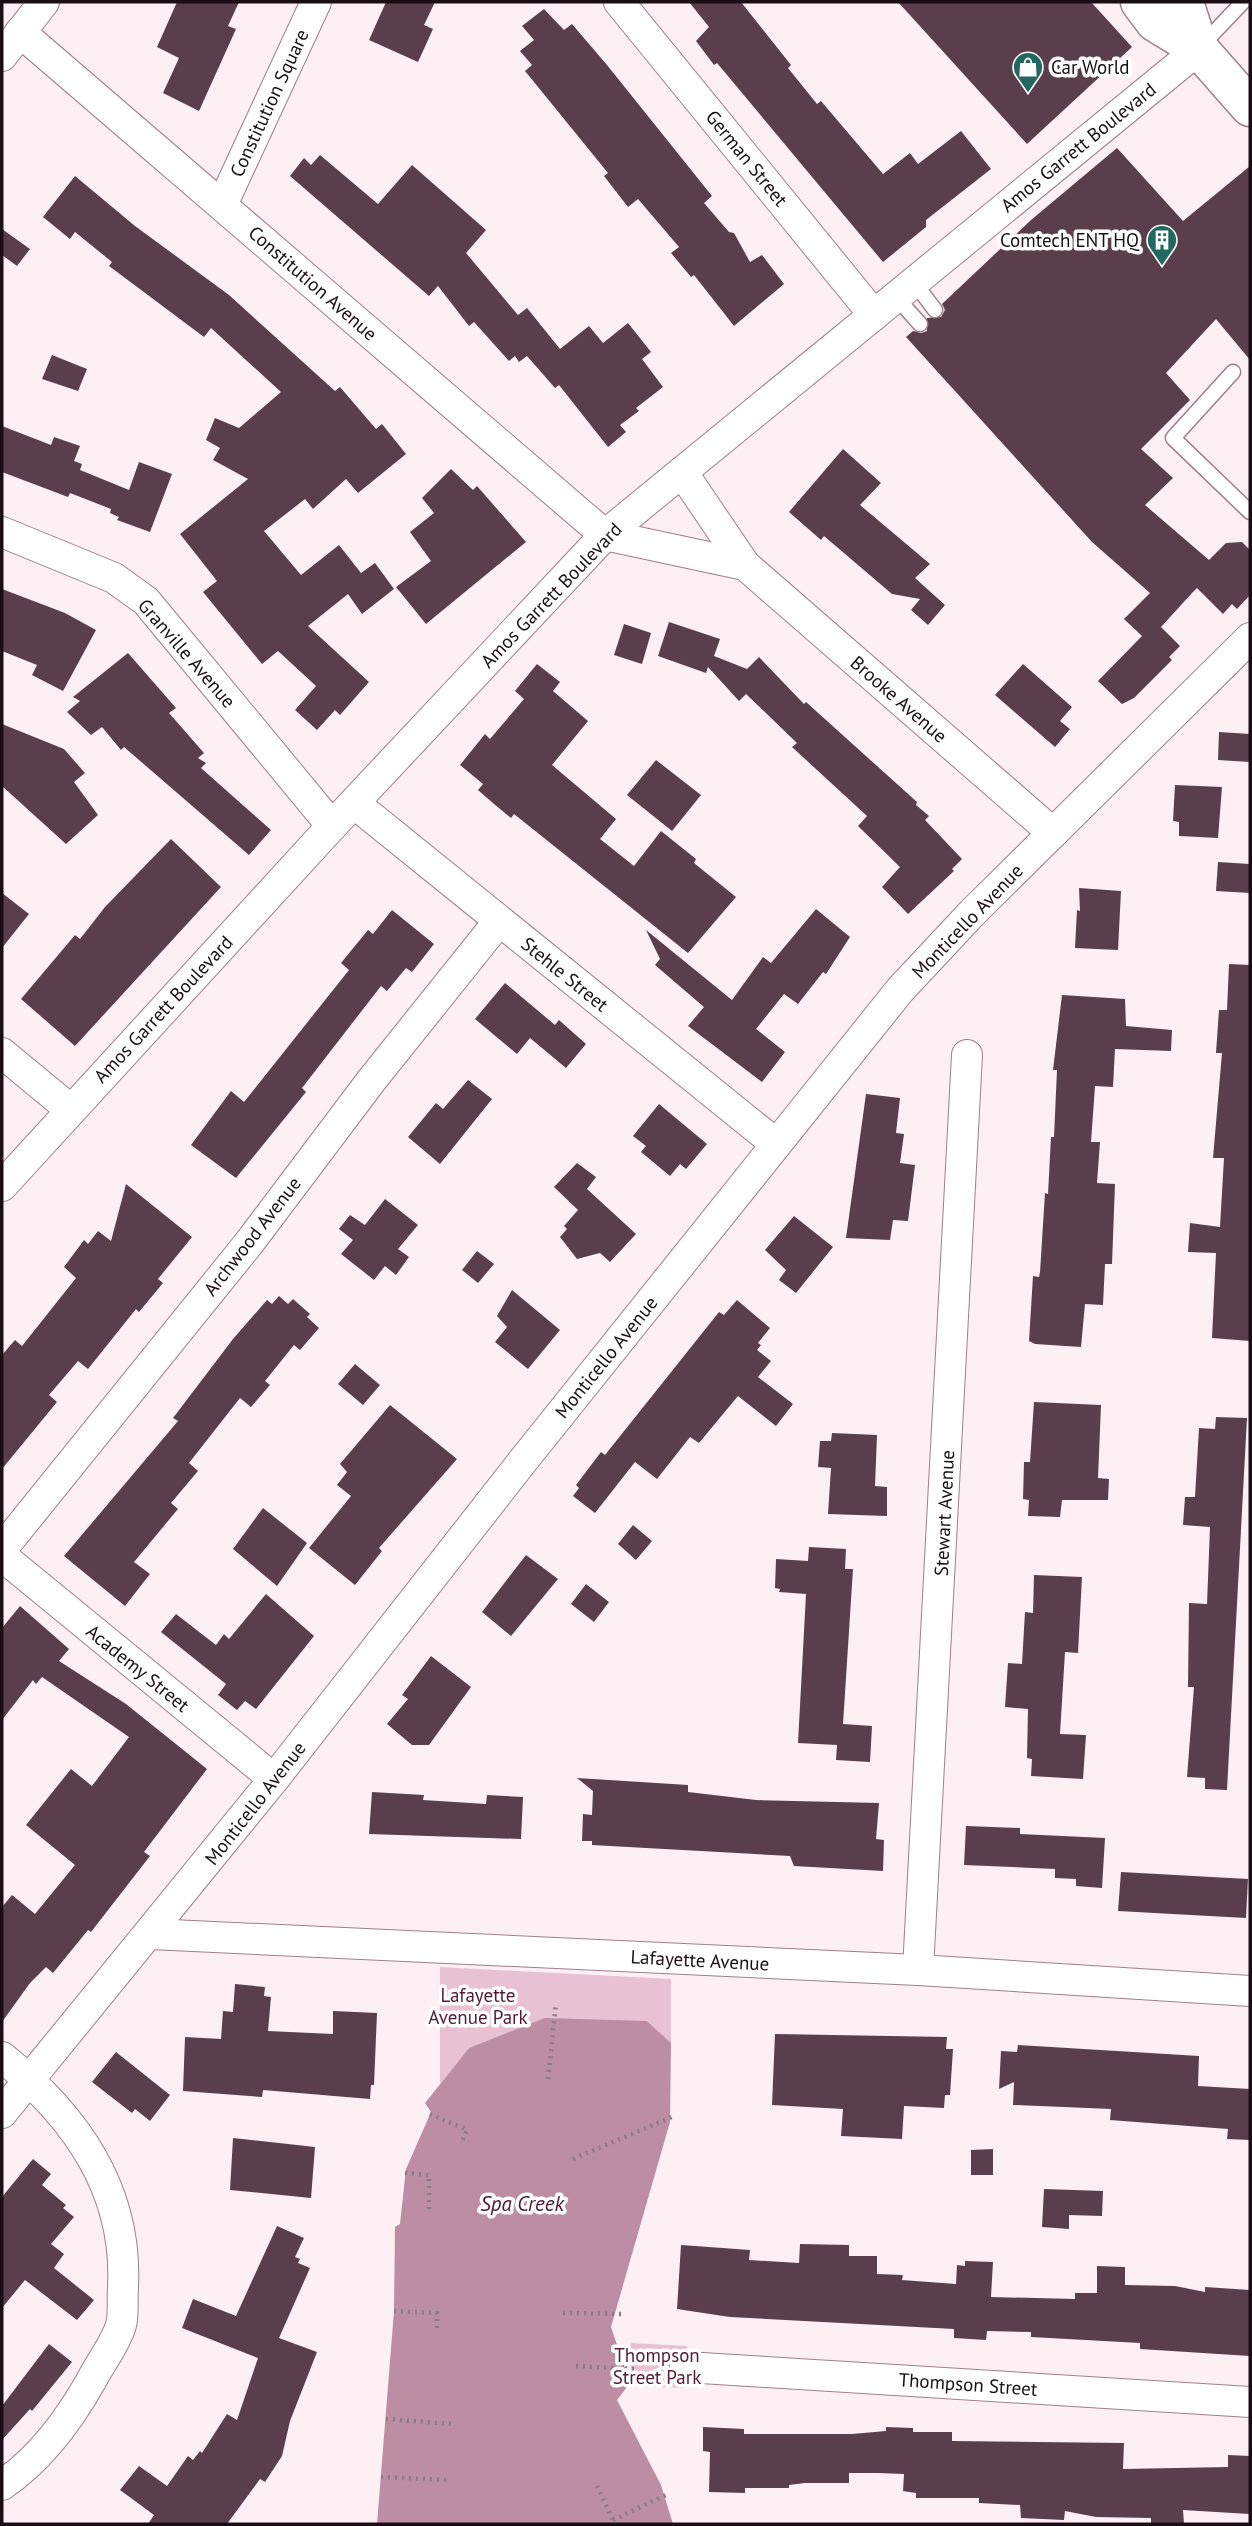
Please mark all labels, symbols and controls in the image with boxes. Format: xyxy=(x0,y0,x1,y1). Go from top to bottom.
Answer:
street label: Constitution Square xyxy=(224,25,314,181)
shop icon: Car World xyxy=(1011,50,1045,94)
place label: Car World xyxy=(1051,55,1129,79)
street label: Amos Garrett Boulevard xyxy=(995,77,1161,217)
street label: German Street xyxy=(701,105,793,211)
street label: Constitution Avenue xyxy=(244,221,382,345)
building icon: Comtech ENT HQ xyxy=(1145,223,1179,267)
place label: Comtech ENT HQ xyxy=(1000,228,1140,252)
street label: Amos Garrett Boulevard xyxy=(475,517,627,673)
street label: Granville Avenue xyxy=(133,594,241,712)
street label: Brooke Avenue xyxy=(846,650,952,748)
street label: Monticello Avenue xyxy=(906,859,1028,983)
street label: Amos Garrett Boulevard xyxy=(88,930,238,1088)
street label: Stehle Street xyxy=(517,932,614,1017)
street label: Archwood Avenue xyxy=(198,1172,306,1300)
street label: Monticello Avenue xyxy=(549,1291,663,1423)
street label: Stewart Avenue xyxy=(929,1449,959,1577)
street label: Academy Street xyxy=(82,1619,195,1717)
street label: Monticello Avenue xyxy=(199,1737,311,1869)
street label: Lafayette Avenue xyxy=(630,1944,770,1976)
park label: Lafayette Avenue Park xyxy=(428,1983,528,2029)
water label: Spa Creek xyxy=(480,2190,565,2217)
park label: Thompson Street Park xyxy=(613,2343,701,2389)
street label: Thompson Street xyxy=(898,2367,1039,2401)

